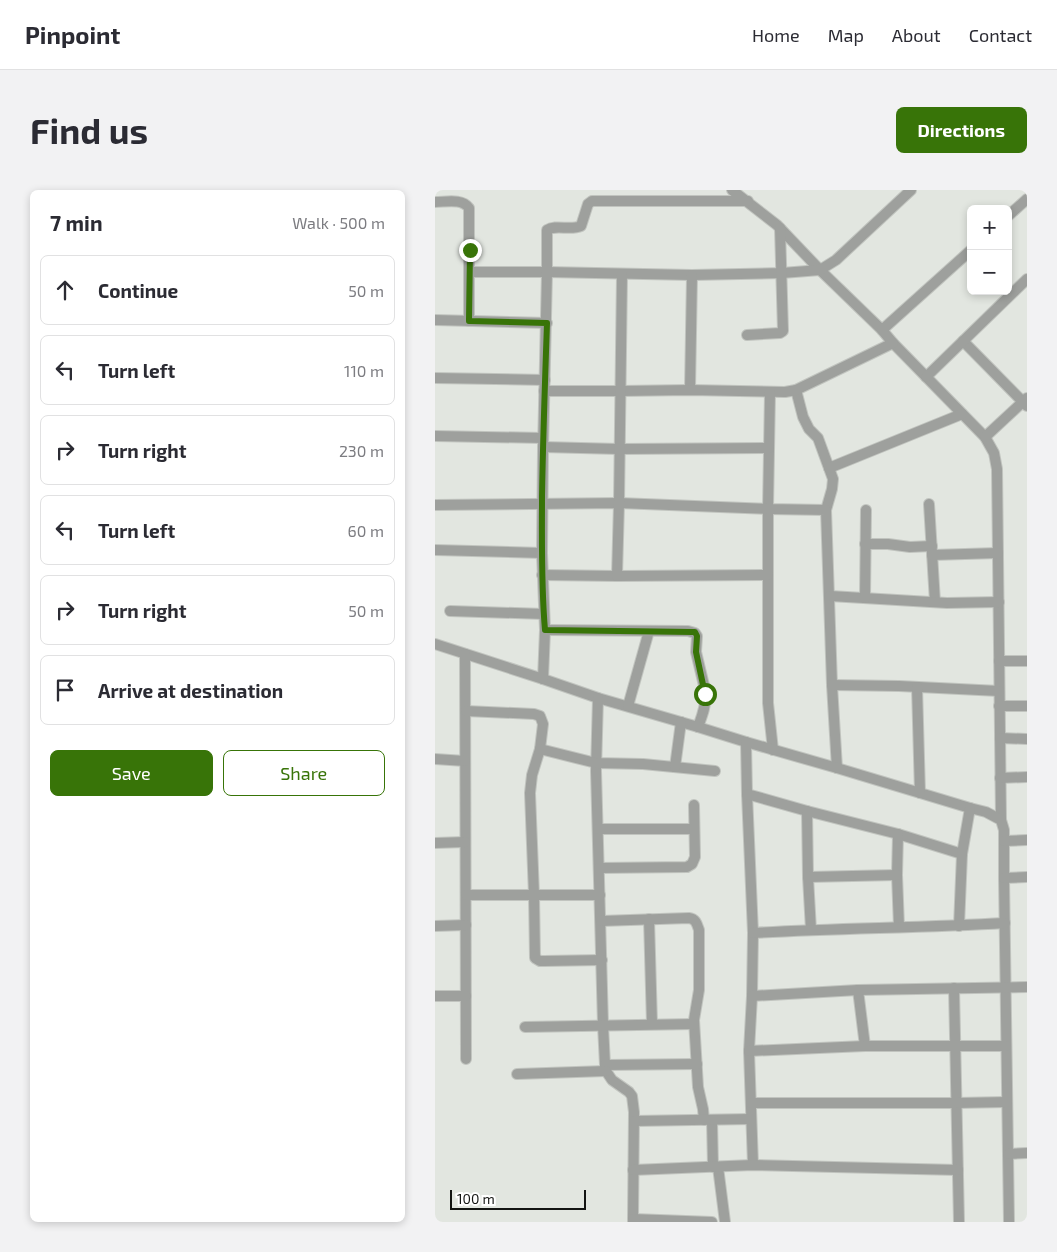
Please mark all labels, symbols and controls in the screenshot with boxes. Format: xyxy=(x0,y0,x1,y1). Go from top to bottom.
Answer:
text: Pinpoint xyxy=(25,20,120,49)
text: Home xyxy=(752,24,800,46)
text: Map xyxy=(828,24,864,46)
text: About xyxy=(892,24,941,46)
text: Contact xyxy=(969,24,1032,46)
button: Directions xyxy=(896,107,1027,153)
text: Find us xyxy=(30,109,148,151)
map controls xyxy=(967,205,1012,295)
button: + xyxy=(967,205,1012,250)
text: 7 min xyxy=(50,210,103,235)
text: Walk · 500 m xyxy=(292,213,385,232)
route end xyxy=(459,239,482,262)
button: − xyxy=(967,250,1012,295)
icon: ahead xyxy=(51,276,79,304)
text: Continue xyxy=(98,279,178,302)
text: 50 m xyxy=(348,281,384,300)
icon: left xyxy=(51,356,79,384)
text: Turn left xyxy=(98,359,175,382)
text: 110 m xyxy=(344,361,384,380)
icon: right xyxy=(51,436,79,464)
text: Turn right xyxy=(98,439,186,462)
text: 230 m xyxy=(339,441,384,460)
icon: left xyxy=(51,516,79,544)
text: Turn left xyxy=(98,519,175,542)
text: 60 m xyxy=(348,521,384,540)
icon: right xyxy=(51,596,79,624)
text: Turn right xyxy=(98,599,186,622)
text: 50 m xyxy=(348,601,384,620)
icon: arrive xyxy=(51,676,79,704)
text: Arrive at destination xyxy=(98,679,283,702)
route start xyxy=(694,683,717,706)
button: Save xyxy=(50,750,213,796)
button: Share xyxy=(223,750,385,796)
scale bar xyxy=(450,1187,586,1210)
text: 100 m xyxy=(457,1190,495,1207)

